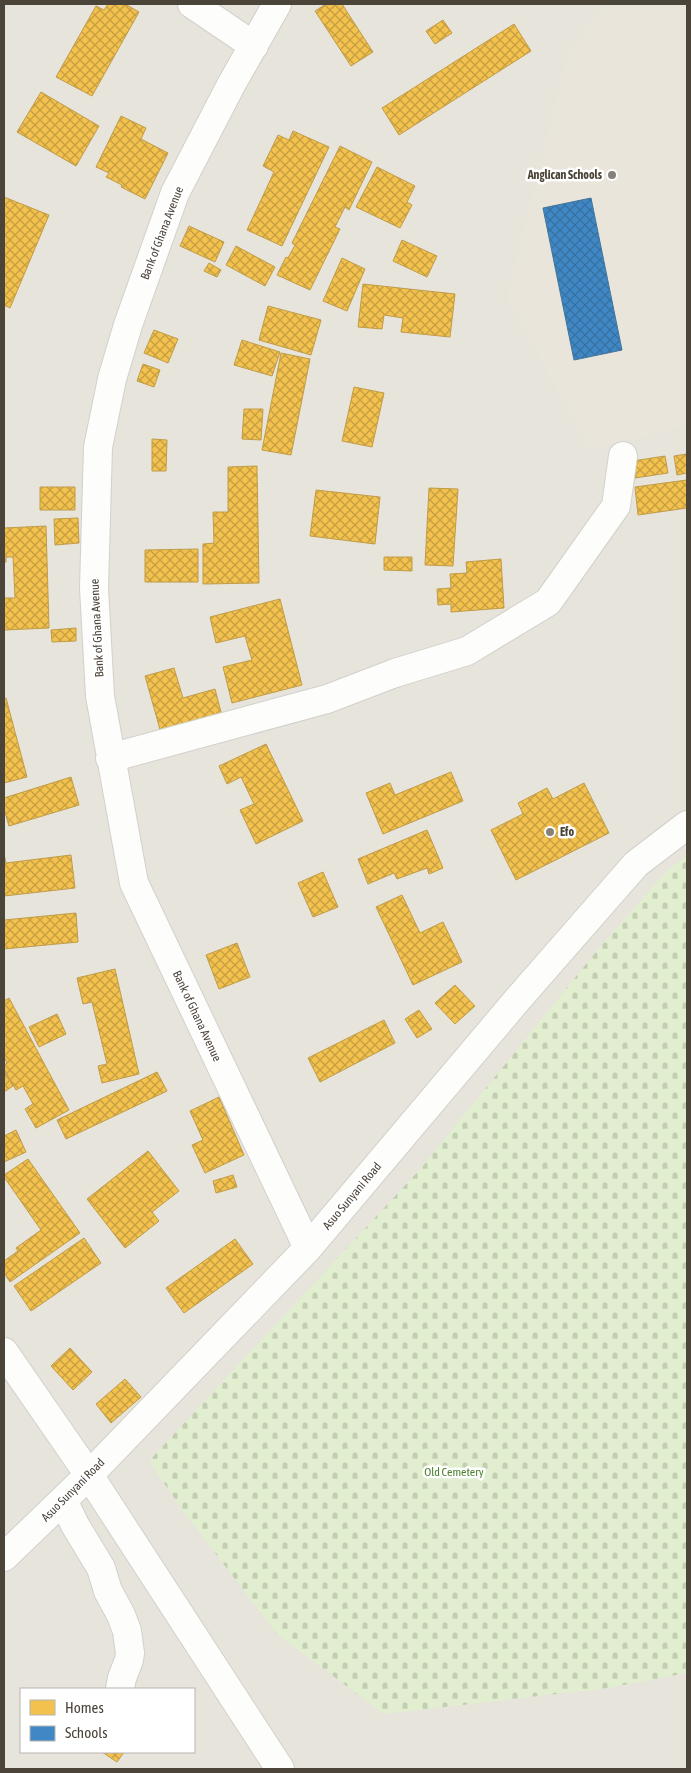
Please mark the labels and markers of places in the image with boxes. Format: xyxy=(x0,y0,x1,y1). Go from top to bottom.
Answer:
place label: Anglican Schools xyxy=(527,168,603,182)
marker: Anglican Schools xyxy=(606,169,618,181)
place label: Efo xyxy=(560,825,574,839)
marker: Efo xyxy=(544,826,556,838)

